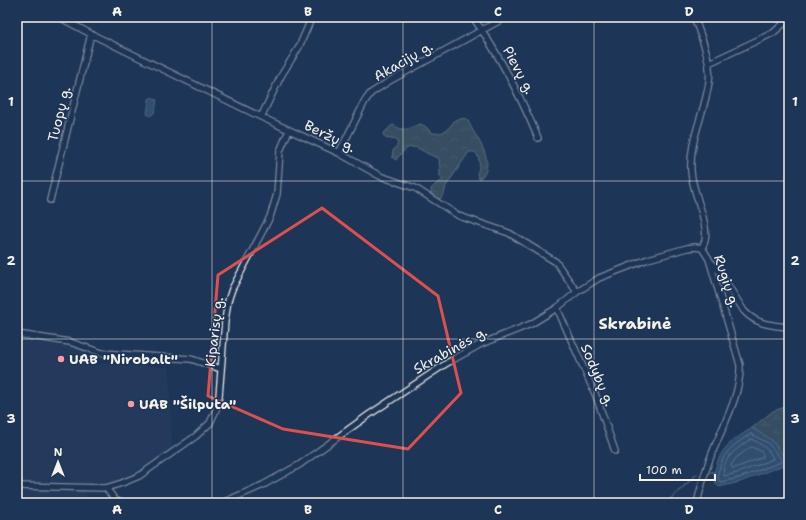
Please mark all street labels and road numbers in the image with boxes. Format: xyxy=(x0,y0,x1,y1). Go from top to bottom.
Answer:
street label: Akacijų g. xyxy=(370,37,436,85)
street label: Pievų g. xyxy=(499,43,539,97)
street label: Tuopų g. xyxy=(43,85,75,143)
street label: Beržų g. xyxy=(301,116,359,156)
street label: Rugių g. xyxy=(710,252,744,310)
street label: Kiparisų g. xyxy=(201,296,227,368)
street label: Skrabinės g. xyxy=(410,322,490,378)
street label: Sodybų g. xyxy=(577,341,619,409)

